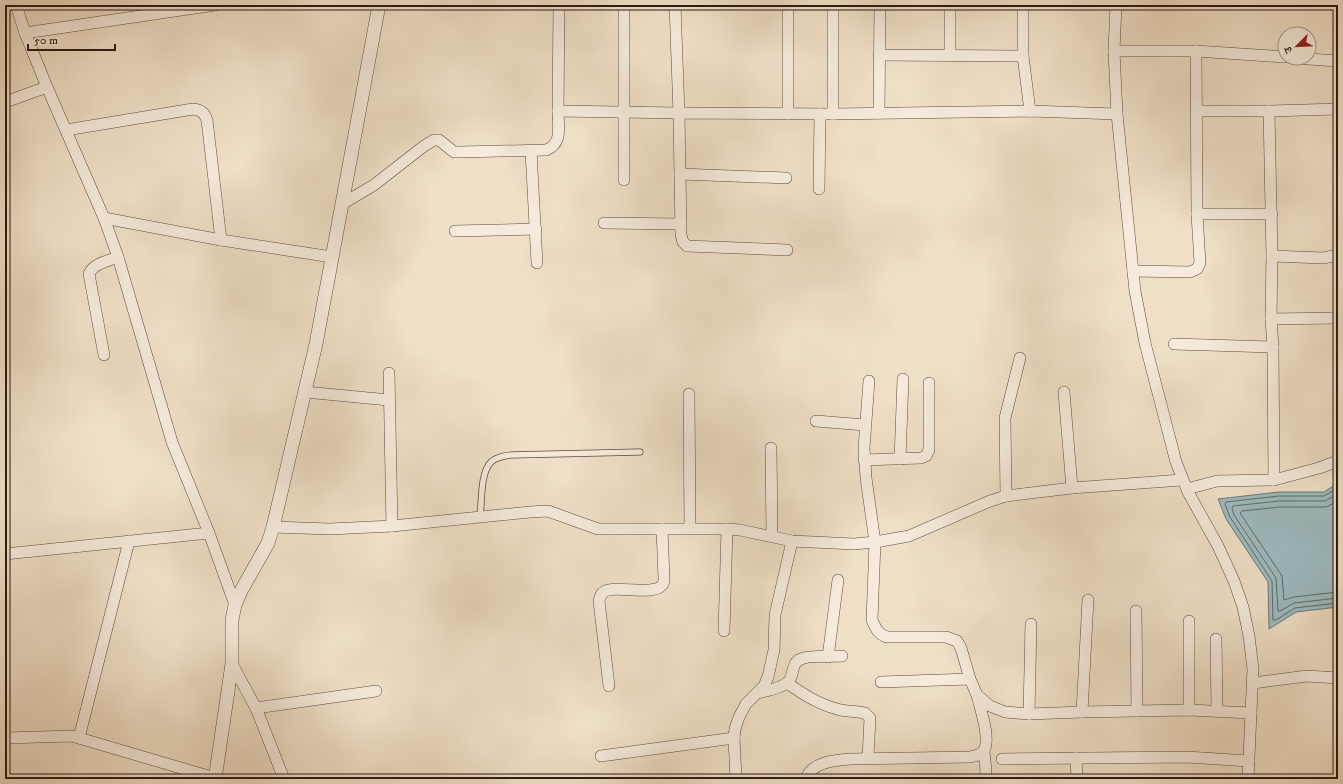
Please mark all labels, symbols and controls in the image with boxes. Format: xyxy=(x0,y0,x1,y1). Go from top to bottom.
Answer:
scale bar xyxy=(28,26,115,52)
north arrow xyxy=(1277,26,1317,66)
text: 50 m xyxy=(34,33,58,48)
text: उ xyxy=(1281,43,1297,56)

